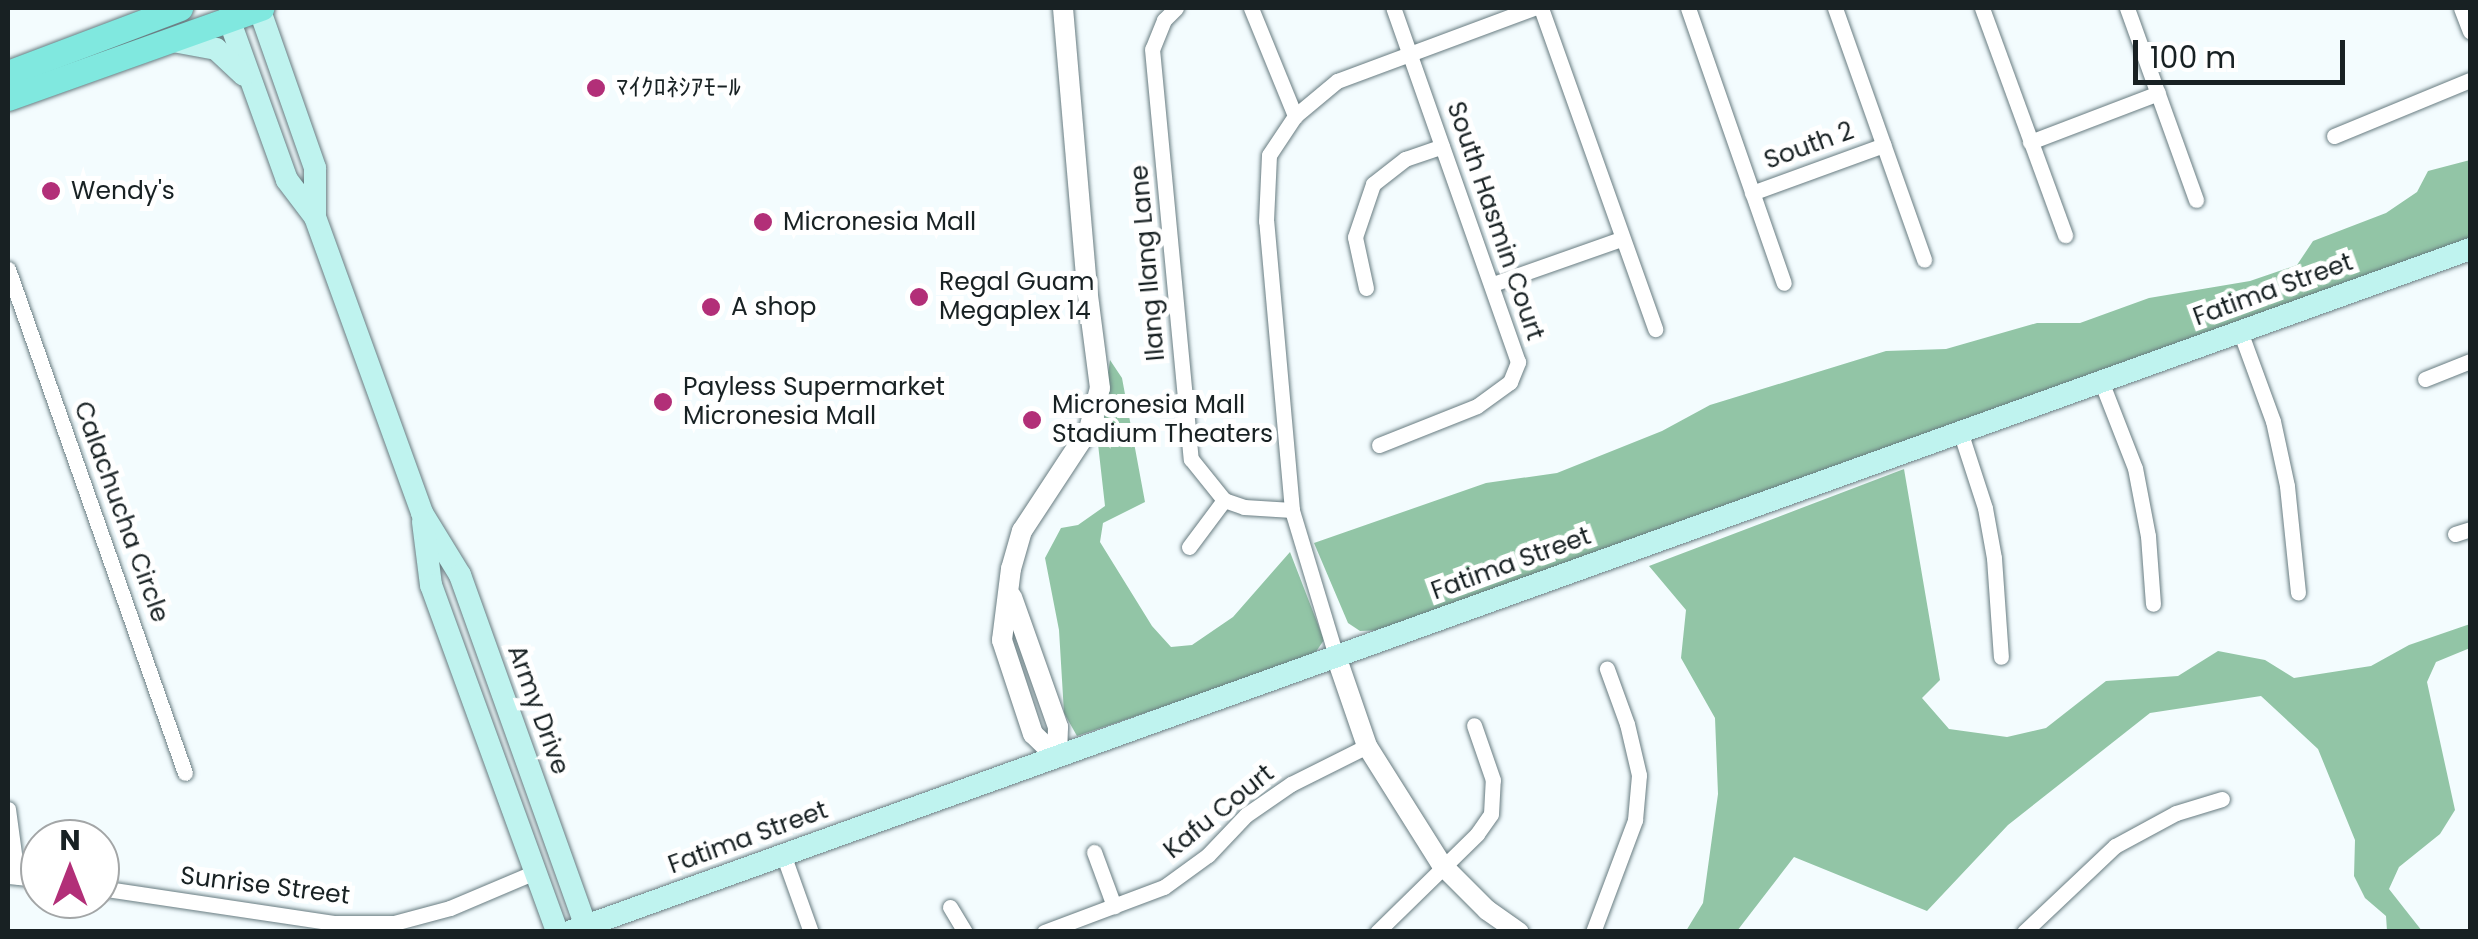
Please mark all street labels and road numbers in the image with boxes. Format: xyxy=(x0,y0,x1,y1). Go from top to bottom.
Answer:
street label: South Hasmin Court xyxy=(1440,98,1550,344)
street label: South 2 xyxy=(1760,116,1858,176)
street label: Ilang Ilang Lane xyxy=(1124,164,1172,362)
street label: Fatima Street xyxy=(2189,247,2357,333)
street label: Calachucha Circle xyxy=(67,398,175,626)
street label: Fatima Street xyxy=(1427,521,1595,607)
street label: Army Drive xyxy=(501,641,575,779)
street label: Kafu Court xyxy=(1158,759,1280,865)
street label: Fatima Street xyxy=(664,795,832,881)
street label: Sunrise Street xyxy=(179,861,351,911)

